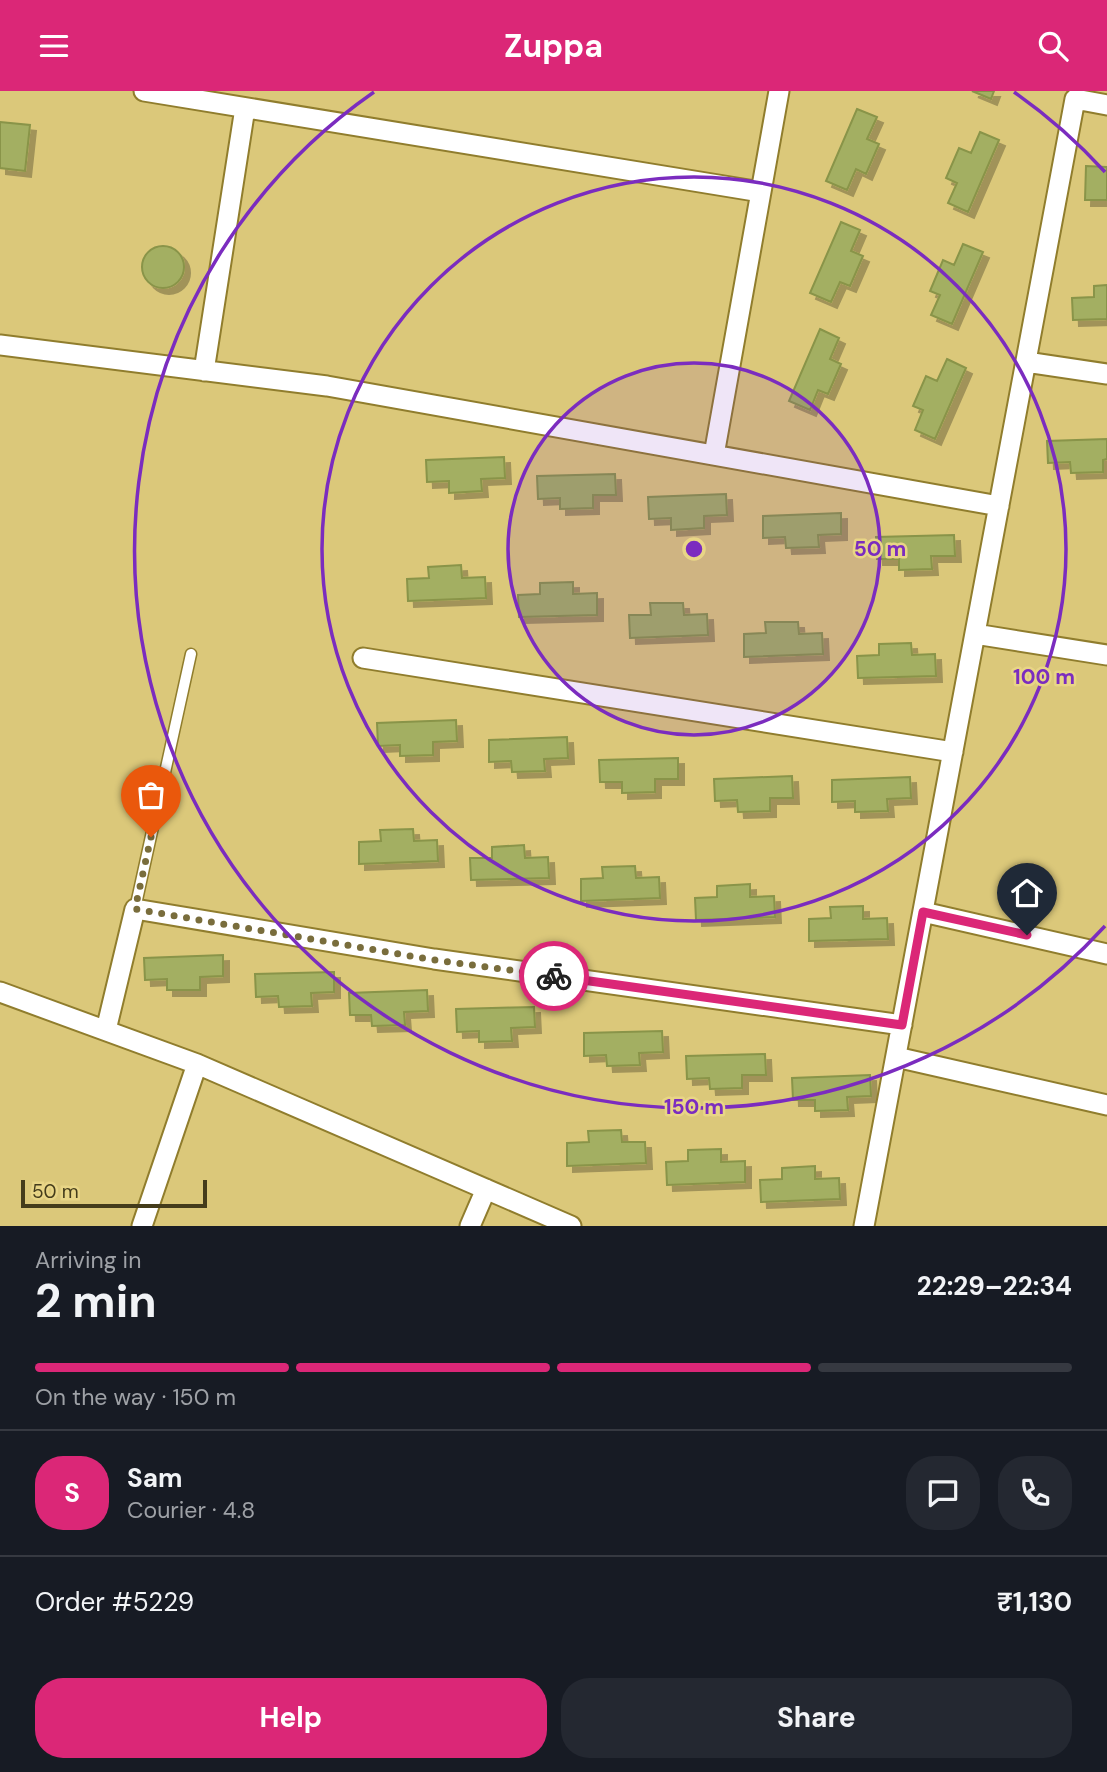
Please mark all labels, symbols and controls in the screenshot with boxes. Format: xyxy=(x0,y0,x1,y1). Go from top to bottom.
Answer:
text: Zuppa xyxy=(504,25,603,67)
icon: menu xyxy=(35,27,73,65)
icon: search xyxy=(1034,27,1072,65)
text: 50 m xyxy=(854,535,906,563)
centre of rings xyxy=(682,537,706,561)
text: 100 m xyxy=(1013,663,1075,691)
pin xyxy=(121,765,181,837)
icon: bag xyxy=(132,776,170,814)
pin xyxy=(997,863,1057,935)
icon: home xyxy=(1008,874,1046,912)
courier xyxy=(519,941,589,1011)
icon: bike xyxy=(535,957,573,995)
text: 150 m xyxy=(664,1093,724,1121)
scale bar xyxy=(21,1177,206,1209)
text: 50 m xyxy=(32,1179,79,1204)
text: Arriving in xyxy=(35,1245,141,1275)
text: 22:29–22:34 xyxy=(917,1269,1072,1303)
text: 2 min xyxy=(35,1271,157,1331)
text: On the way · 150 m xyxy=(35,1382,236,1412)
button: chat xyxy=(906,1456,980,1530)
button: phone xyxy=(998,1456,1072,1530)
text: Sam xyxy=(127,1461,182,1495)
text: S xyxy=(64,1476,80,1510)
text: Courier · 4.8 xyxy=(127,1495,255,1525)
text: Order #5229 xyxy=(35,1585,194,1619)
text: ₹1,130 xyxy=(997,1585,1072,1619)
button: Help xyxy=(35,1678,547,1758)
button: Share xyxy=(561,1678,1072,1758)

